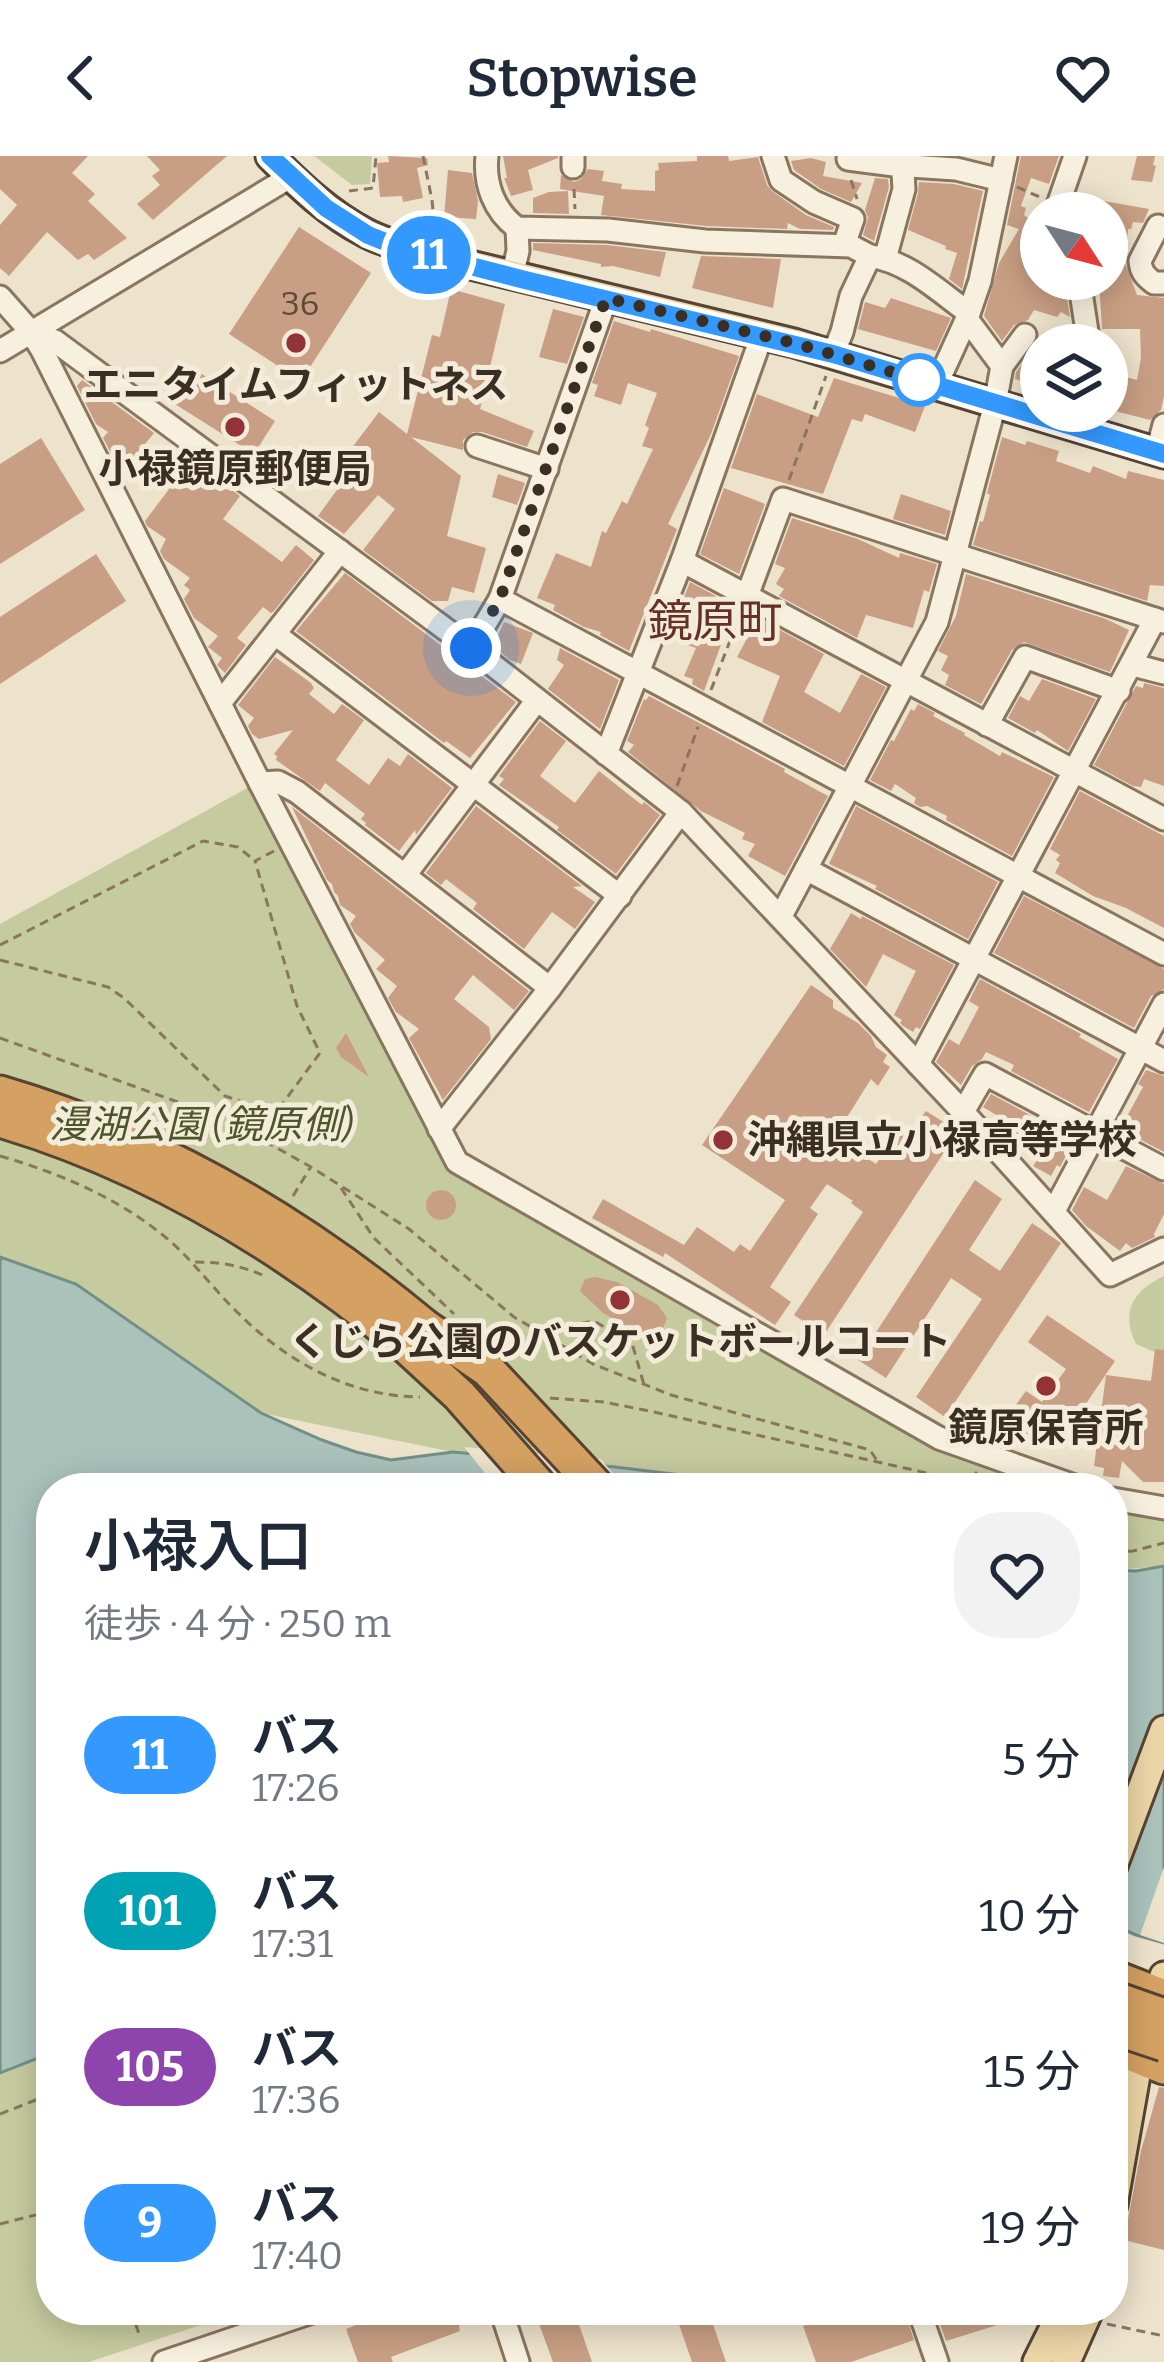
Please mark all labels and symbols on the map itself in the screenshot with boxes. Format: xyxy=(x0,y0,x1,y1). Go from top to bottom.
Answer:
north arrow xyxy=(1020,192,1128,300)
line badge: 11 xyxy=(375,216,483,294)
house number: 36 xyxy=(281,284,319,324)
marker: エニタイムフィットネス xyxy=(283,330,309,356)
unlabelled marker xyxy=(894,355,944,405)
place label: エニタイムフィットネス xyxy=(83,362,509,408)
marker: 小禄鏡原郵便局 xyxy=(222,414,248,440)
place label: 小禄鏡原郵便局 xyxy=(98,446,372,492)
district label: 鏡原町 xyxy=(647,595,783,649)
your location xyxy=(441,618,501,678)
park label: 漫湖公園 (鏡原側) xyxy=(49,1102,353,1148)
place label: 沖縄県立小禄高等学校 xyxy=(747,1117,1137,1163)
marker: 沖縄県立小禄高等学校 xyxy=(710,1127,736,1153)
marker: くじら公園のバスケットボールコート xyxy=(607,1287,633,1313)
place label: くじら公園のバスケットボールコート xyxy=(289,1319,951,1365)
marker: 鏡原保育所 xyxy=(1033,1373,1059,1399)
place label: 鏡原保育所 xyxy=(948,1405,1144,1451)

